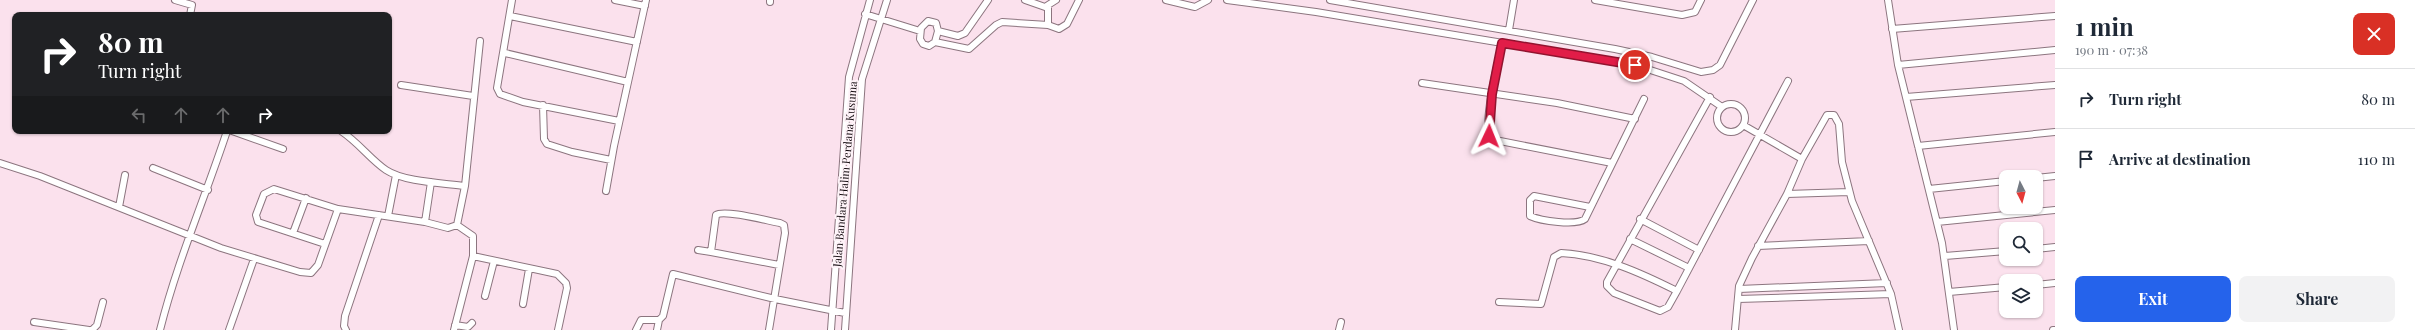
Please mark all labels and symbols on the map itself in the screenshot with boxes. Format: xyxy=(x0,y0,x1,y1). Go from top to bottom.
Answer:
pin xyxy=(1618,48,1652,82)
street label: Jalan Bandara Halim Perdana Kusuma xyxy=(829,80,860,268)
position arrow xyxy=(1468,115,1510,157)
north arrow xyxy=(1999,170,2043,214)

